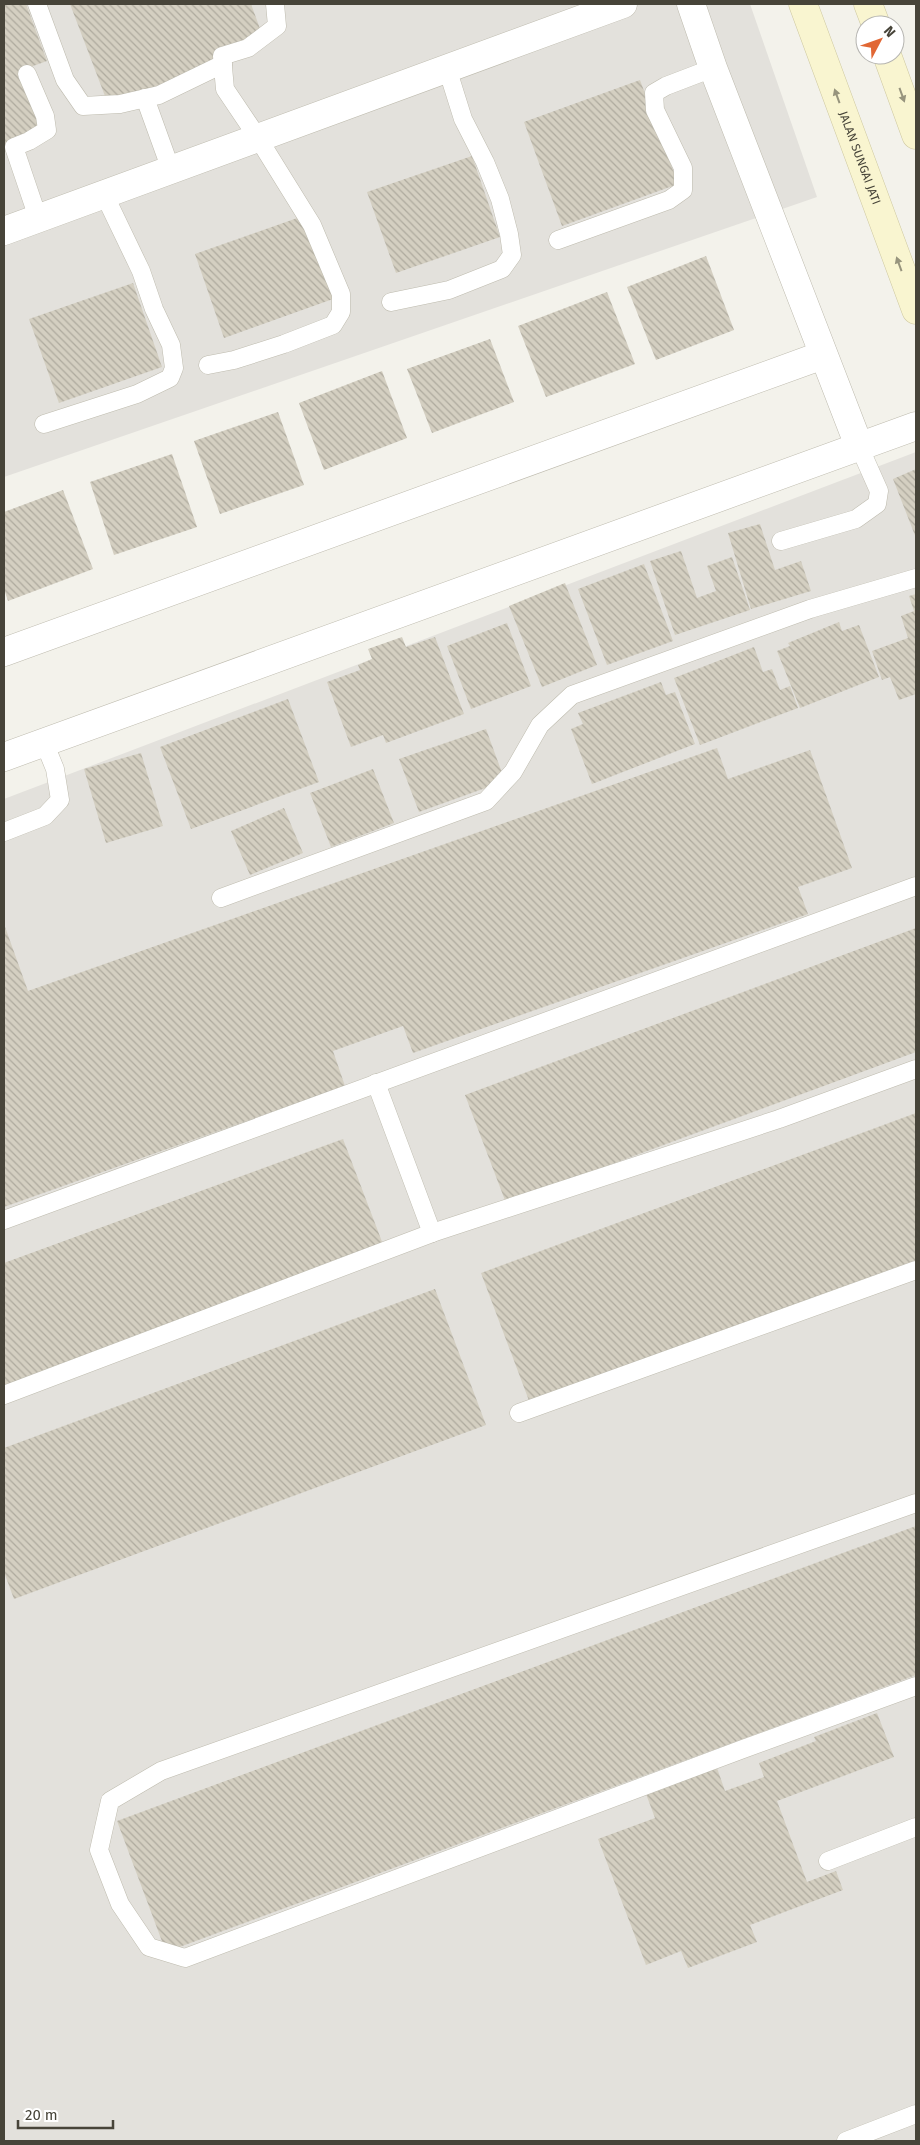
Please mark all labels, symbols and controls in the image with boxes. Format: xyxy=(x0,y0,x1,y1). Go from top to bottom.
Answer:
north arrow xyxy=(855,15,905,65)
text: N xyxy=(880,23,899,41)
one-way arrow xyxy=(833,88,840,103)
one-way arrow xyxy=(898,88,906,103)
street label: JALAN SUNGAI JATI xyxy=(836,109,883,206)
one-way arrow xyxy=(895,257,902,272)
scale bar xyxy=(18,2098,112,2130)
text: 20 m xyxy=(25,2106,58,2124)

